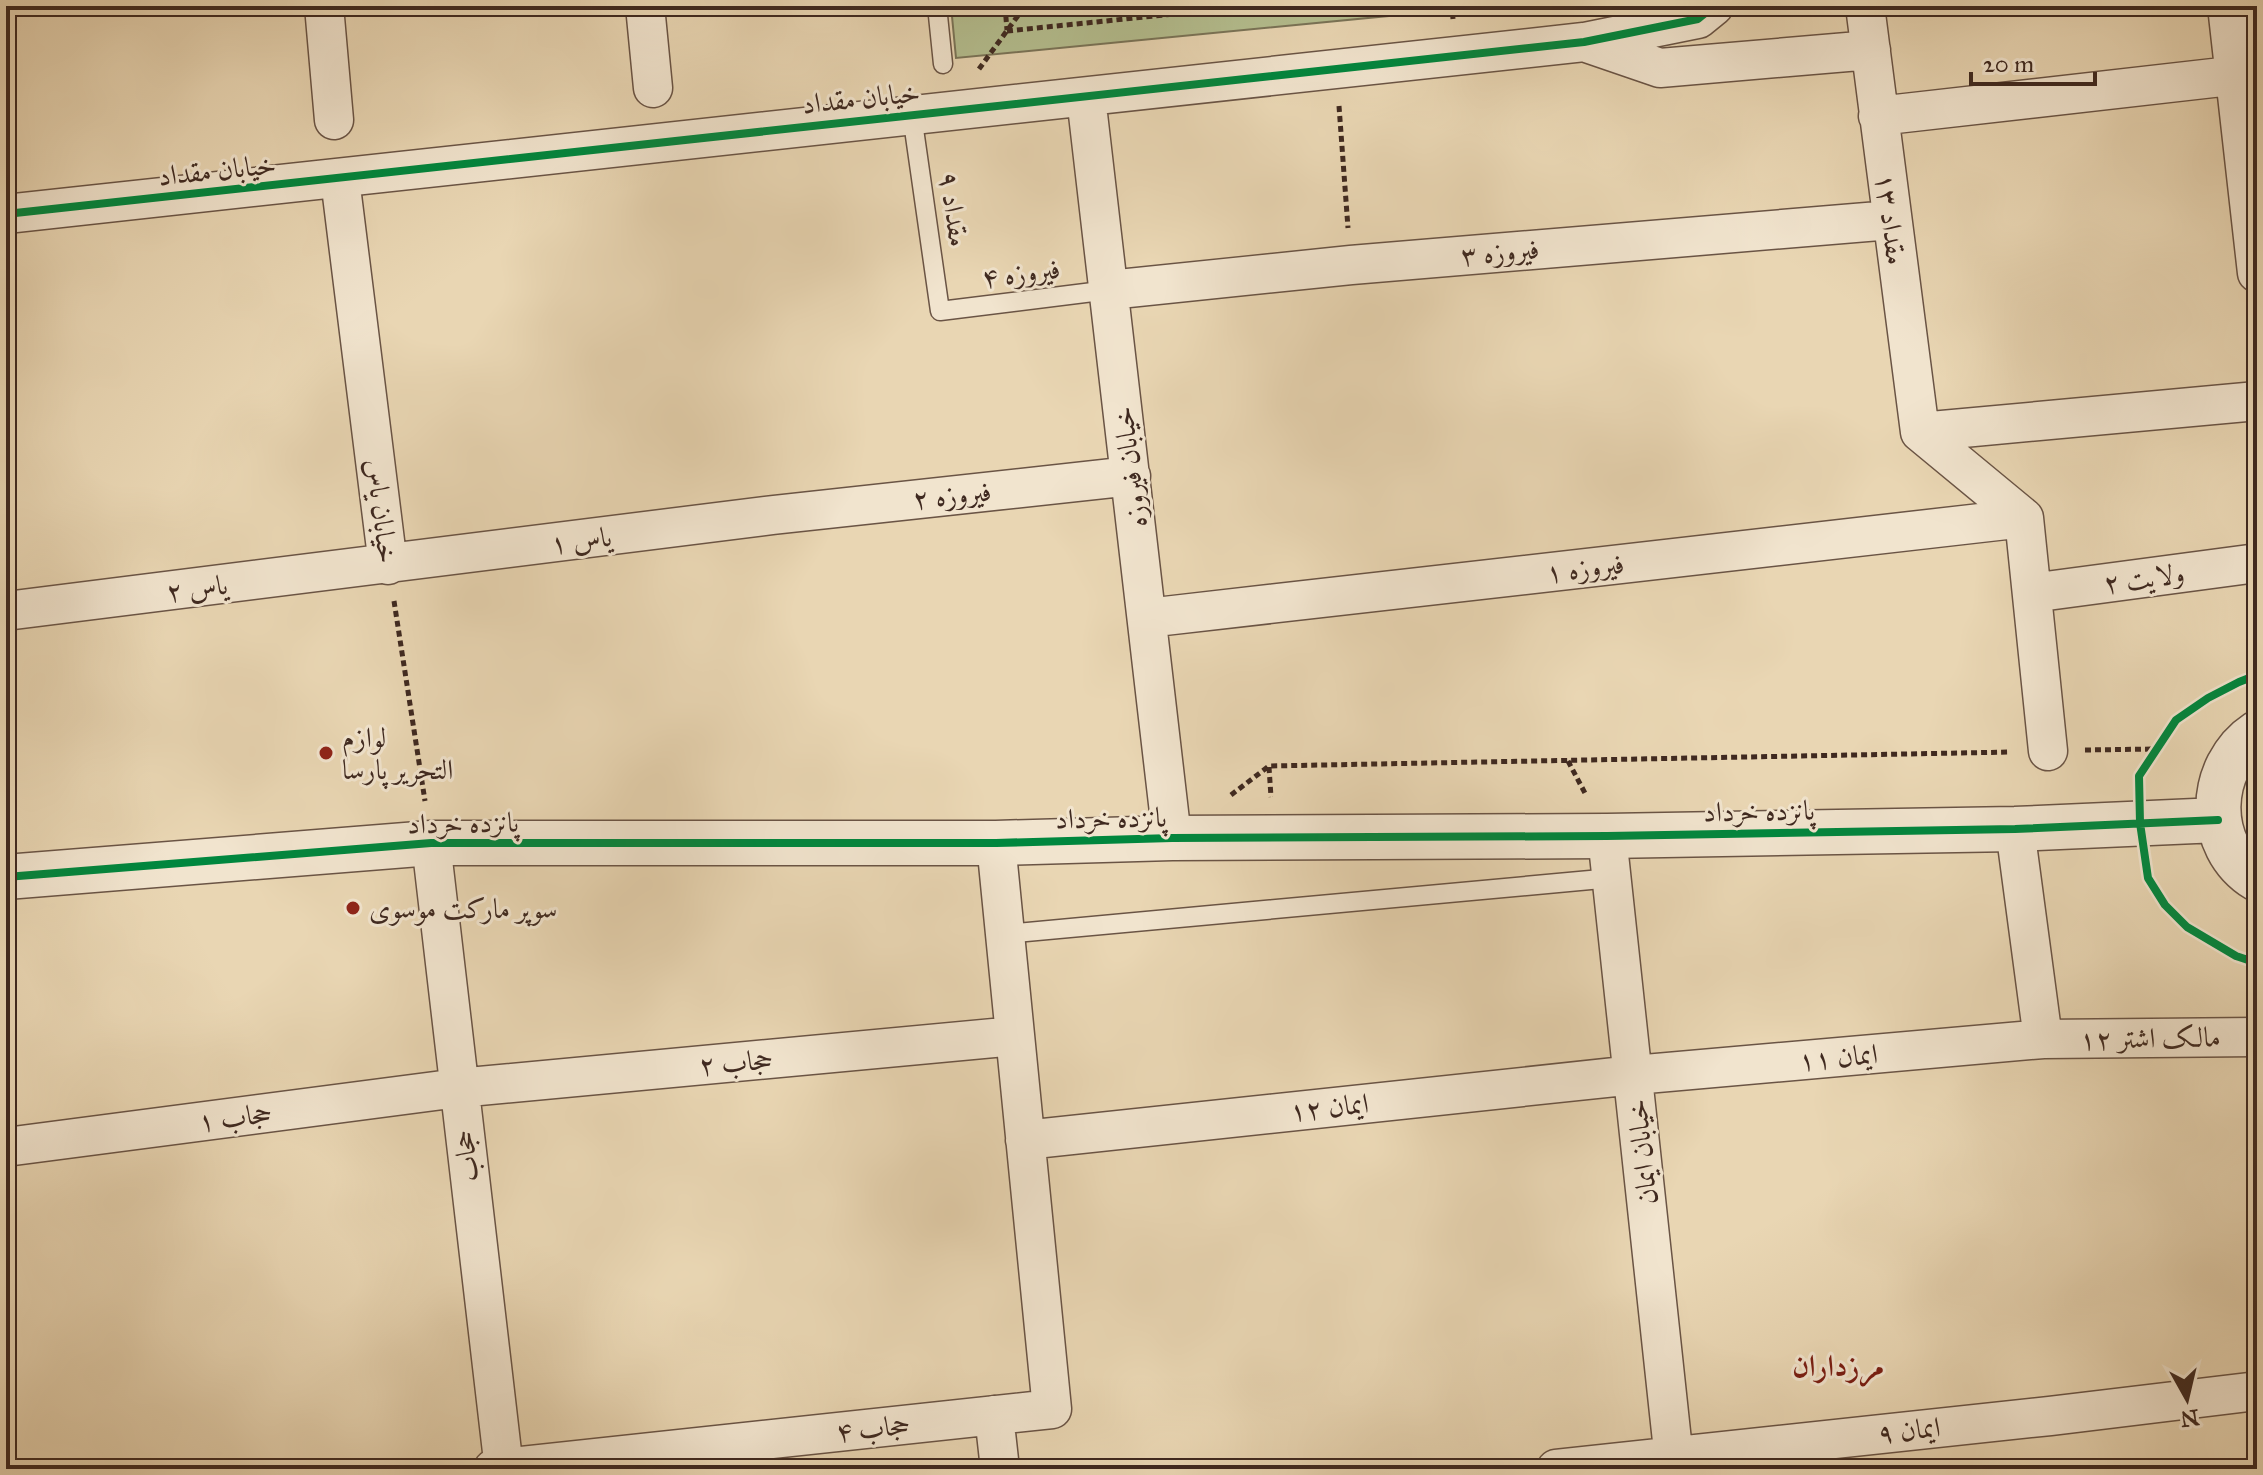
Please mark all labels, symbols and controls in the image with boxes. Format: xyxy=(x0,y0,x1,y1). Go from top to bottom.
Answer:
scale bar xyxy=(1971,36,2095,86)
text: 20 m xyxy=(1983,49,2034,79)
street label: خیابان مقداد xyxy=(800,74,922,122)
street label: خیابان مقداد xyxy=(156,146,278,194)
street label: مقداد ۹ xyxy=(931,169,977,249)
street label: مقداد ۱۳ xyxy=(1868,171,1914,267)
street label: فیروزه ۳ xyxy=(1459,231,1541,273)
street label: فیروزه ۴ xyxy=(980,251,1062,295)
street label: خیابان فیروزه xyxy=(1105,404,1155,530)
street label: خیابان یاس xyxy=(358,457,406,565)
street label: فیروزه ۲ xyxy=(911,473,993,517)
street label: یاس ۱ xyxy=(548,519,616,561)
street label: فیروزه ۱ xyxy=(1544,546,1626,590)
street label: ولایت ۲ xyxy=(2101,555,2187,601)
street label: یاس ۲ xyxy=(164,567,232,609)
place label: لوازم التحریر پارسا xyxy=(342,720,453,790)
marker: لوازم التحریر پارسا xyxy=(317,744,335,762)
street label: پانزده خرداد xyxy=(1703,792,1817,832)
street label: پانزده خرداد xyxy=(1055,799,1169,839)
street label: پانزده خرداد xyxy=(407,804,521,844)
place label: سوپر مارکت موسوی xyxy=(369,891,557,927)
marker: سوپر مارکت موسوی xyxy=(344,899,362,917)
street label: مالک اشتر ۱۲ xyxy=(2079,1019,2221,1057)
street label: ایمان ۱۱ xyxy=(1797,1036,1879,1078)
street label: حجاب ۲ xyxy=(697,1041,775,1083)
street label: ایمان ۱۲ xyxy=(1288,1085,1370,1129)
street label: حجاب ۱ xyxy=(196,1095,274,1139)
street label: خیابان ایمان xyxy=(1619,1097,1665,1207)
street label: حجاب xyxy=(445,1128,487,1184)
district label: مرزداران xyxy=(1792,1348,1884,1387)
north arrow xyxy=(2147,1359,2227,1439)
text: N xyxy=(2178,1404,2201,1433)
street label: حجاب ۴ xyxy=(834,1407,912,1449)
street label: ایمان ۹ xyxy=(1876,1409,1942,1451)

